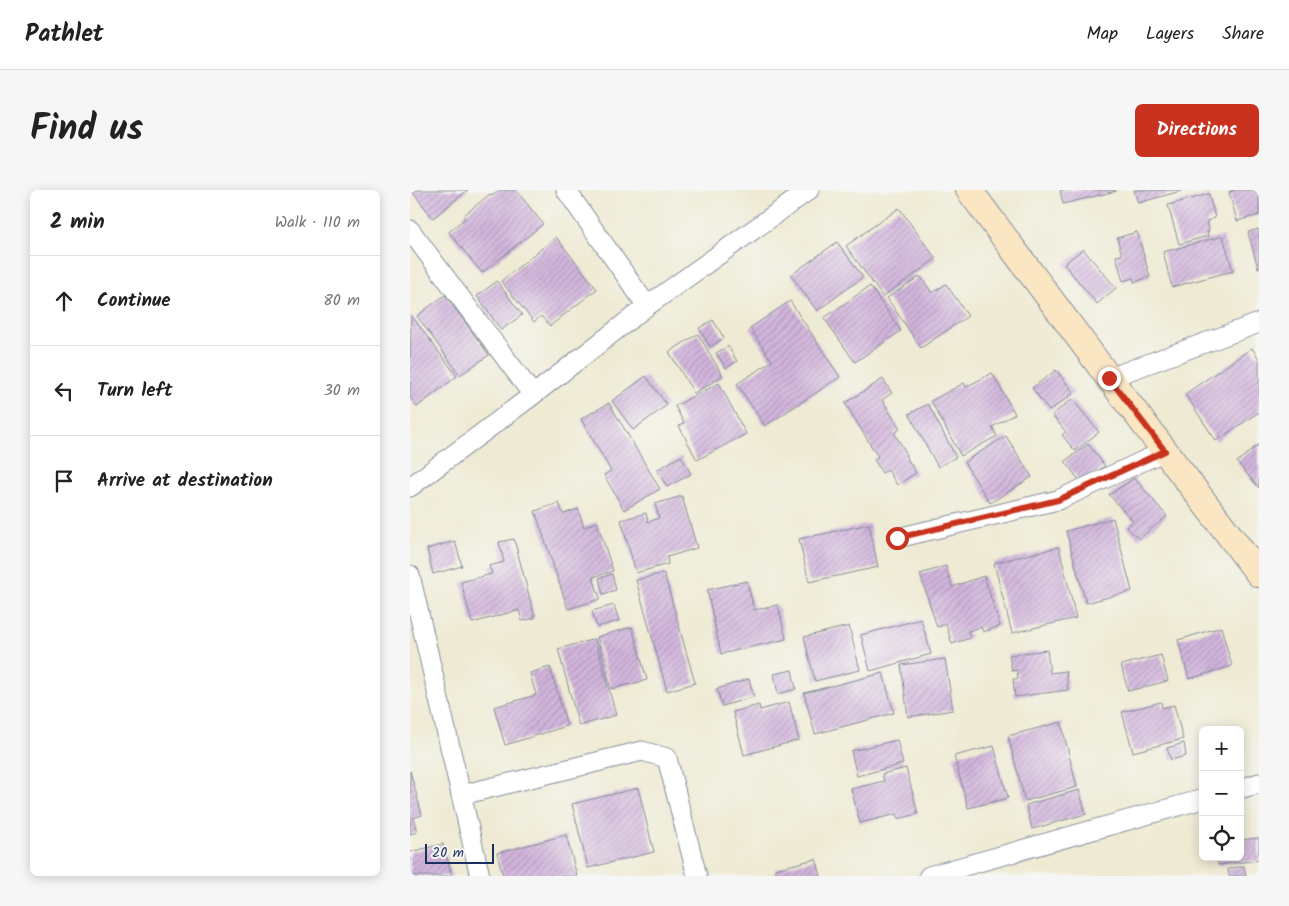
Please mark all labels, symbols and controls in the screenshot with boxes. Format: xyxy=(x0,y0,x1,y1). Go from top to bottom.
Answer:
text: Pathlet xyxy=(25,15,104,54)
text: Map xyxy=(1087,20,1118,49)
text: Layers xyxy=(1146,20,1194,49)
text: Share xyxy=(1222,20,1264,49)
text: Find us xyxy=(30,102,143,158)
button: Directions xyxy=(1135,104,1259,157)
text: 2 min xyxy=(50,206,105,239)
text: Walk · 110 m xyxy=(275,210,360,235)
text: Continue xyxy=(97,286,170,316)
icon: ahead xyxy=(50,287,78,315)
text: 80 m xyxy=(323,288,360,313)
route end xyxy=(1098,367,1121,390)
text: Turn left xyxy=(97,376,172,406)
icon: left xyxy=(50,377,78,405)
text: 30 m xyxy=(324,378,360,403)
text: Arrive at destination xyxy=(97,466,273,496)
icon: arrive xyxy=(50,467,78,495)
route start xyxy=(886,527,909,550)
map controls xyxy=(1199,726,1244,861)
button: + xyxy=(1199,726,1244,771)
button: − xyxy=(1199,771,1244,816)
button: locate xyxy=(1199,816,1244,861)
scale bar xyxy=(425,841,494,864)
text: 20 m xyxy=(432,842,464,864)

